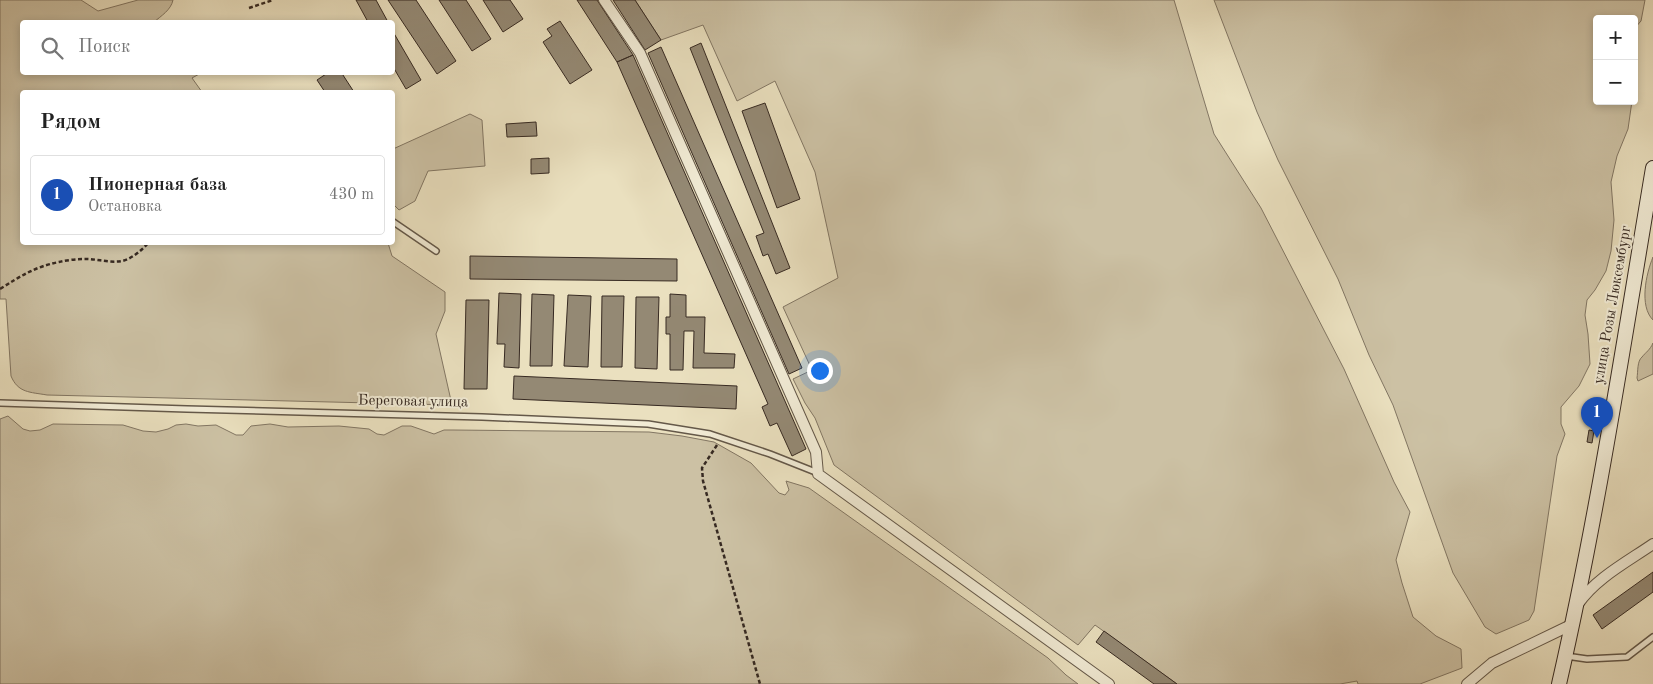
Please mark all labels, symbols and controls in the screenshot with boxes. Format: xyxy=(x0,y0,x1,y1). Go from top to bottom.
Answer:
map controls xyxy=(1593,15,1638,105)
button: + xyxy=(1593,15,1638,60)
search box xyxy=(20,20,395,75)
icon: search xyxy=(38,34,66,62)
text: Поиск xyxy=(78,38,130,57)
button: − xyxy=(1593,60,1638,105)
text: Рядом xyxy=(40,112,101,133)
text: Пионерная база xyxy=(88,176,227,195)
text: 1 xyxy=(52,187,62,203)
text: 430 m xyxy=(329,187,374,203)
text: Остановка xyxy=(88,199,162,215)
street label: улица Розы Люксембург xyxy=(1592,224,1634,386)
your location xyxy=(807,358,833,384)
street label: Береговая улица xyxy=(358,394,469,410)
pin: 1 xyxy=(1581,397,1613,438)

